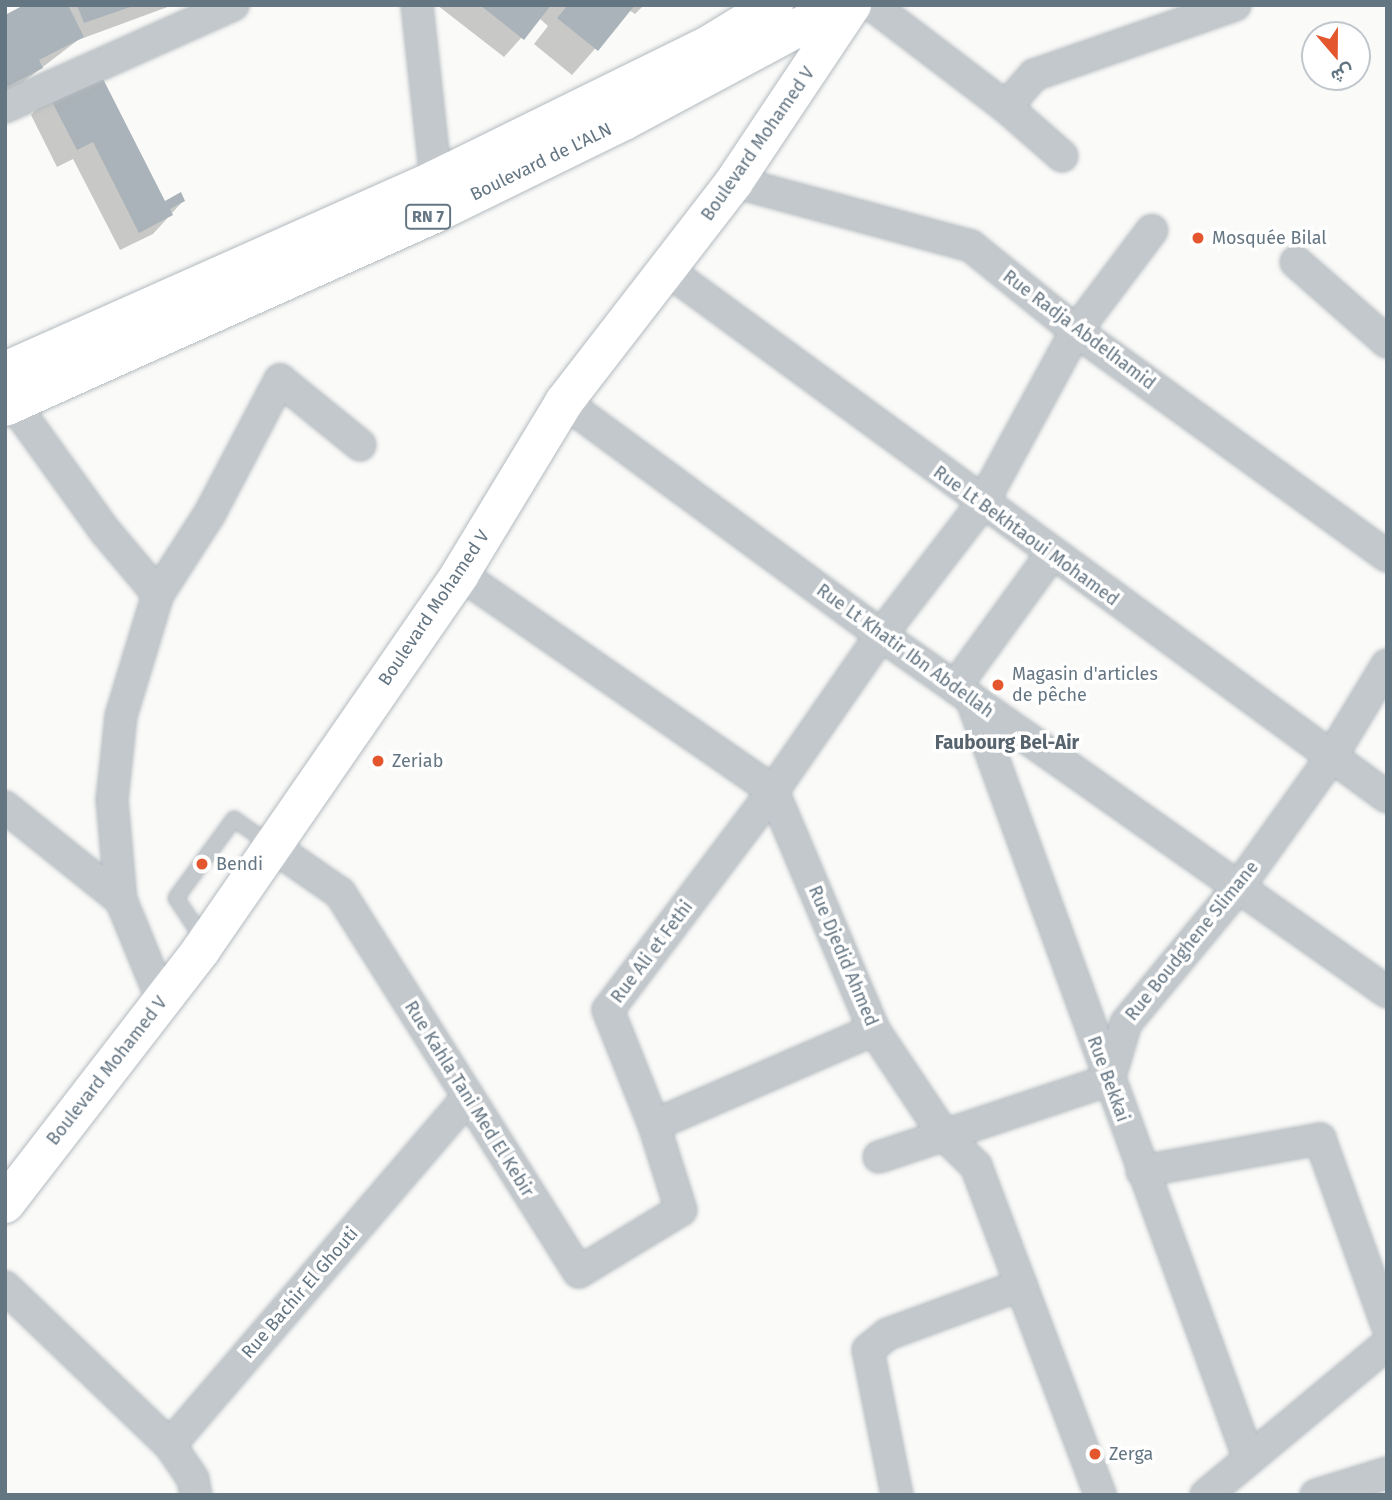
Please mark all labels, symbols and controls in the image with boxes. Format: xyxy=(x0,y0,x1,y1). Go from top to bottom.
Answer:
north arrow xyxy=(1301,21,1371,91)
text: ش xyxy=(1328,60,1357,89)
street label: Boulevard Mohamed V xyxy=(697,63,819,225)
street label: Boulevard de L'ALN xyxy=(467,118,615,206)
road number: RN 7 xyxy=(404,204,452,230)
place label: Mosquée Bilal xyxy=(1212,227,1327,249)
marker: Mosquée Bilal xyxy=(1190,230,1206,246)
street label: Rue Radja Abdelhamid xyxy=(999,266,1159,394)
street label: Rue Lt Bekhtaoui Mohamed xyxy=(929,461,1123,611)
street label: Boulevard Mohamed V xyxy=(374,526,494,690)
street label: Rue Lt Khatir Ibn Abdellah xyxy=(812,579,998,723)
place label: Magasin d'articles de pêche xyxy=(1012,664,1158,706)
marker: Magasin d'articles de pêche xyxy=(990,677,1006,693)
district label: Faubourg Bel-Air xyxy=(935,732,1079,754)
place label: Zeriab xyxy=(392,750,443,772)
marker: Zeriab xyxy=(370,753,386,769)
place label: Bendi xyxy=(216,853,263,875)
marker: Bendi xyxy=(194,856,210,872)
street label: Rue Boudghene Slimane xyxy=(1121,857,1263,1025)
street label: Rue Djedid Ahmed xyxy=(804,882,882,1030)
street label: Rue Ali et Fethi xyxy=(606,897,698,1007)
street label: Boulevard Mohamed V xyxy=(42,992,172,1150)
street label: Rue Kahla Tani Med El Kebir xyxy=(400,997,538,1201)
street label: Rue Bekkai xyxy=(1083,1033,1133,1125)
street label: Rue Bachir El Ghouti xyxy=(237,1223,363,1363)
place label: Zerga xyxy=(1109,1443,1153,1465)
marker: Zerga xyxy=(1087,1446,1103,1462)

